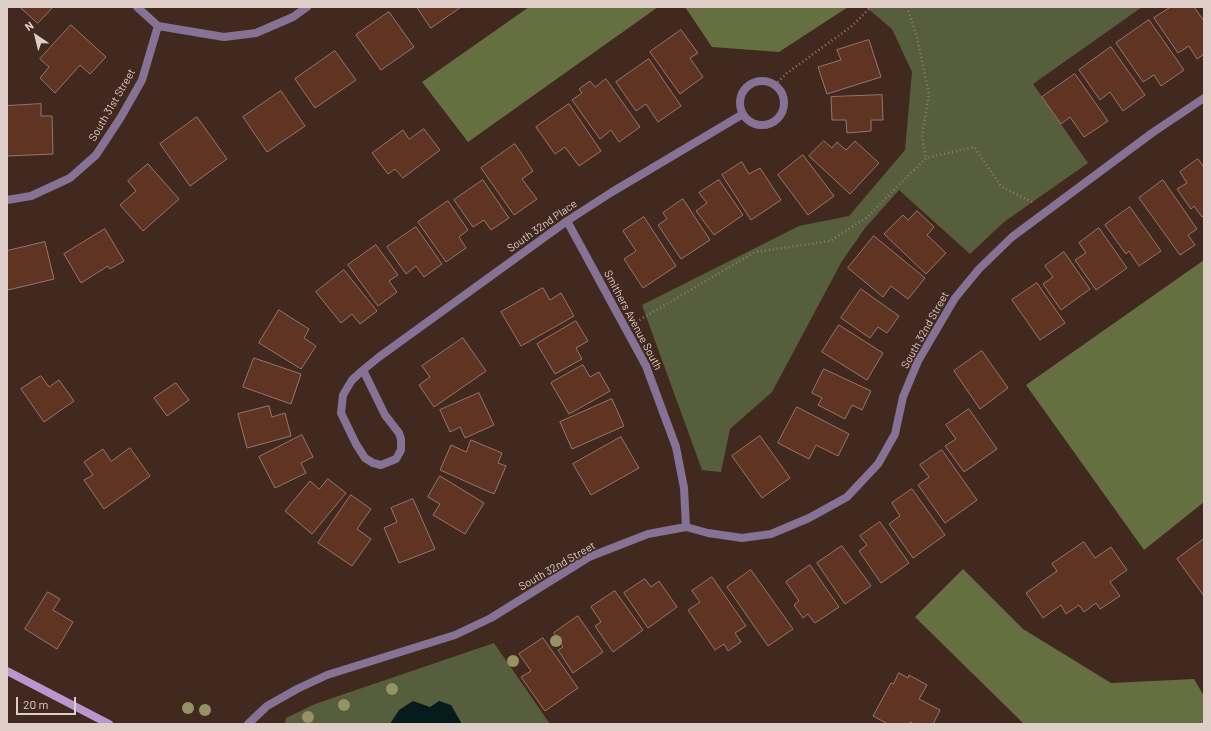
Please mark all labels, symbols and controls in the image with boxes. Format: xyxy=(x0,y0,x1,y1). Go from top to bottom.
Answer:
north arrow xyxy=(16,16,56,56)
text: N xyxy=(22,18,36,33)
street label: South 31st Street xyxy=(86,66,138,144)
street label: South 32nd Place xyxy=(505,197,579,255)
street label: Smithers Avenue South xyxy=(601,268,665,372)
street label: South 32nd Street xyxy=(898,289,952,371)
street label: South 32nd Street xyxy=(516,539,598,593)
scale bar xyxy=(18,689,78,715)
text: 20 m xyxy=(23,697,49,711)

